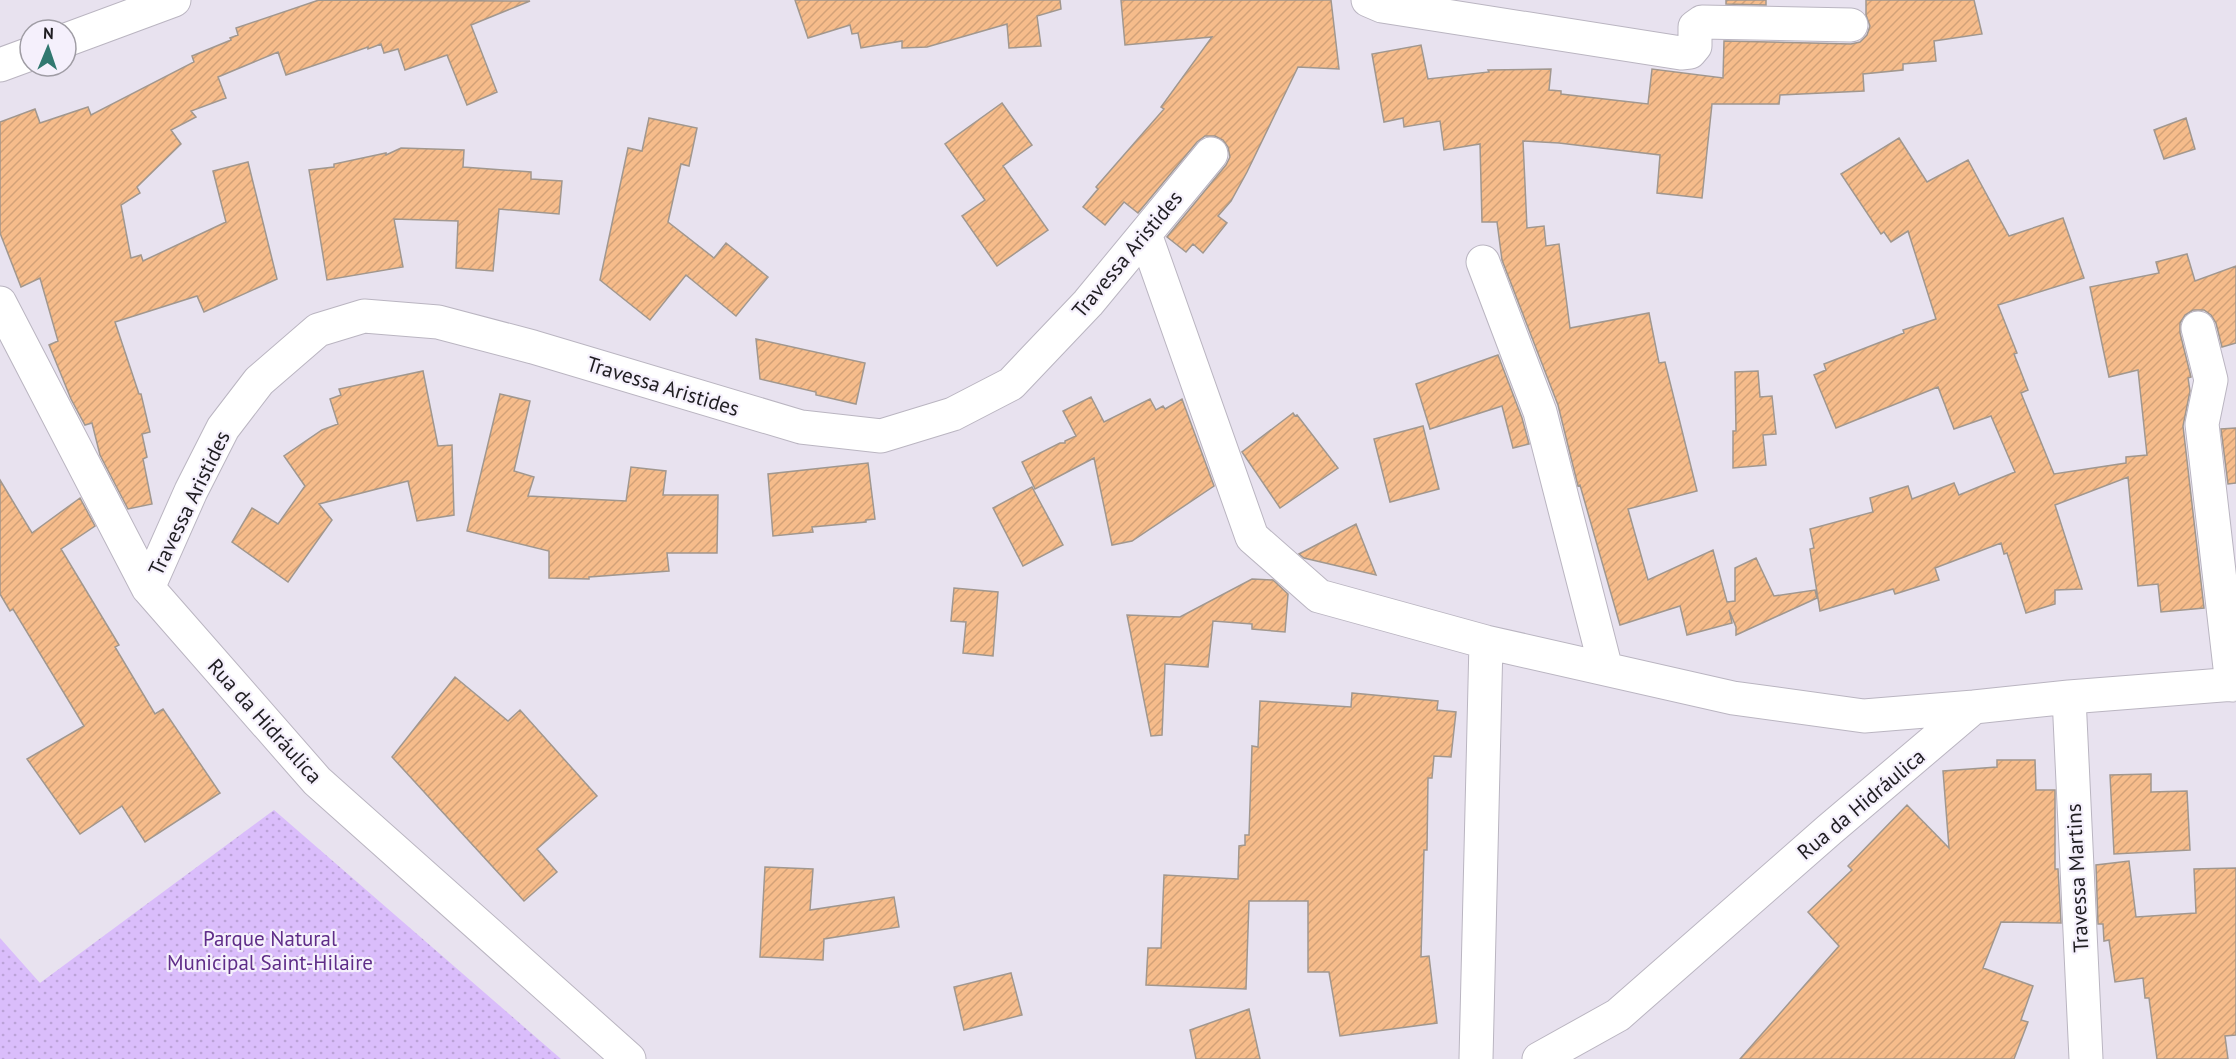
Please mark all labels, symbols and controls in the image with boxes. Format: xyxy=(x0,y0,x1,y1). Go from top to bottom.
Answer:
north arrow xyxy=(18,18,78,78)
text: N xyxy=(43,23,54,43)
street label: Travessa Aristides xyxy=(1066,185,1188,323)
street label: Travessa Aristides xyxy=(583,350,743,422)
street label: Travessa Aristides xyxy=(142,426,236,580)
street label: Rua da Hidráulica xyxy=(202,653,328,789)
street label: Rua da Hidráulica xyxy=(1792,743,1930,865)
street label: Travessa Martins xyxy=(2060,803,2094,953)
park label: Parque Natural Municipal Saint-Hilaire xyxy=(167,925,373,976)

